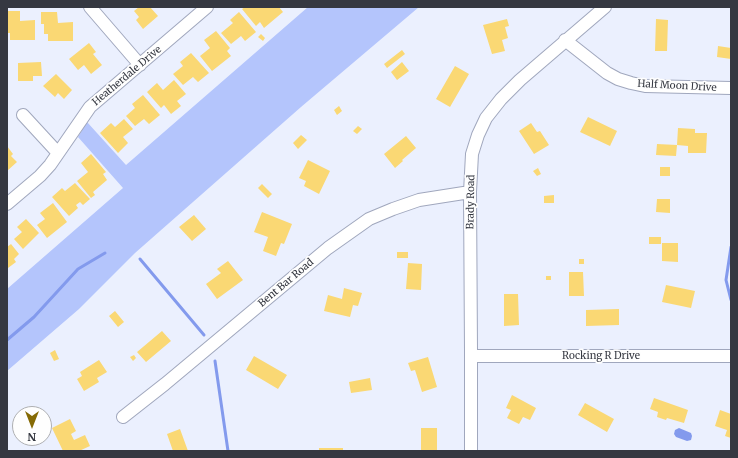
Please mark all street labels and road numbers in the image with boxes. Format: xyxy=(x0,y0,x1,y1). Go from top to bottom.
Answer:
street label: Heatherdale Drive xyxy=(90,44,164,108)
street label: Half Moon Drive xyxy=(637,78,717,94)
street label: Brady Road xyxy=(465,174,477,230)
street label: Bent Bar Road xyxy=(256,256,316,310)
street label: Rocking R Drive xyxy=(562,350,640,362)

